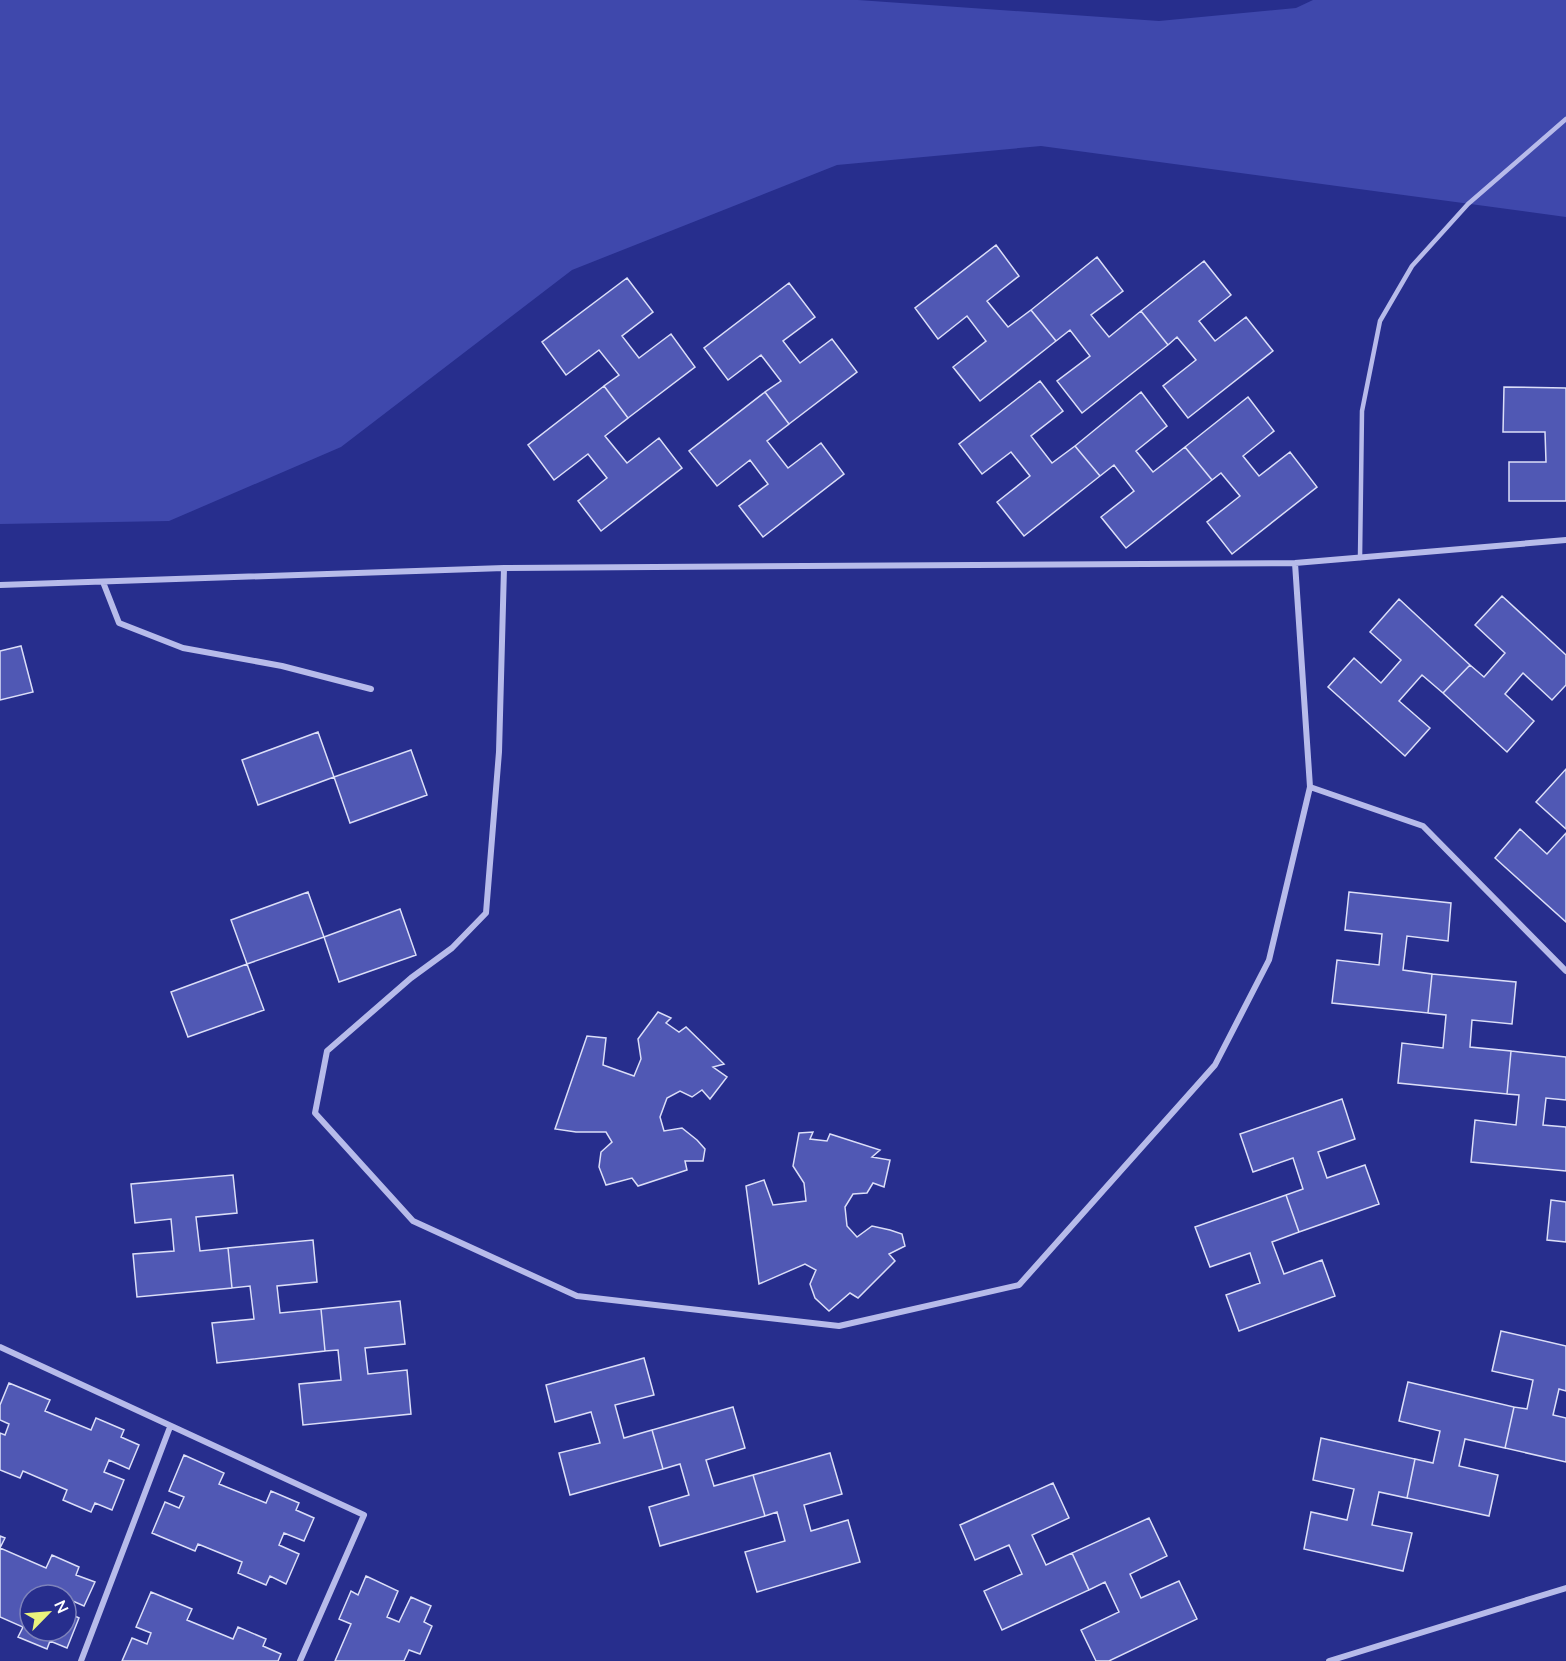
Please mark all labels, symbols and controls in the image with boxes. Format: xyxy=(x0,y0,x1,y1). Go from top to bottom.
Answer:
north arrow xyxy=(18,1583,78,1643)
text: N xyxy=(48,1597,73,1617)

